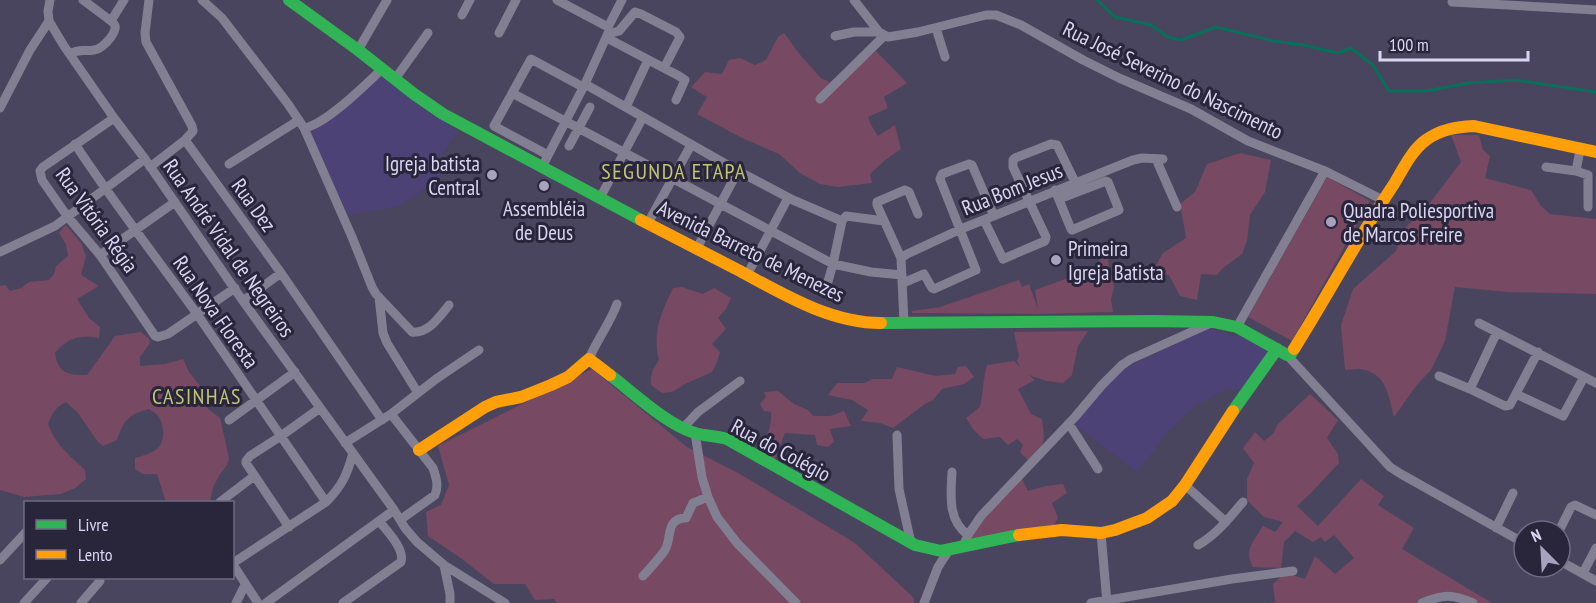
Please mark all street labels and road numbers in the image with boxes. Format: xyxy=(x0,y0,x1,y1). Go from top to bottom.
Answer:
street label: Rua José Severino do Nascimento xyxy=(1059,15,1287,145)
street label: Rua André Vidal de Negreiros xyxy=(157,154,301,342)
street label: Rua Bom Jesus xyxy=(958,157,1066,221)
street label: Rua Vitória Régia xyxy=(50,162,144,278)
street label: Rua Dez xyxy=(226,173,282,237)
street label: Avenida Barreto de Menezes xyxy=(653,194,849,308)
street label: Rua Nova Floresta xyxy=(167,250,265,374)
street label: Rua do Colégio xyxy=(727,413,835,487)

